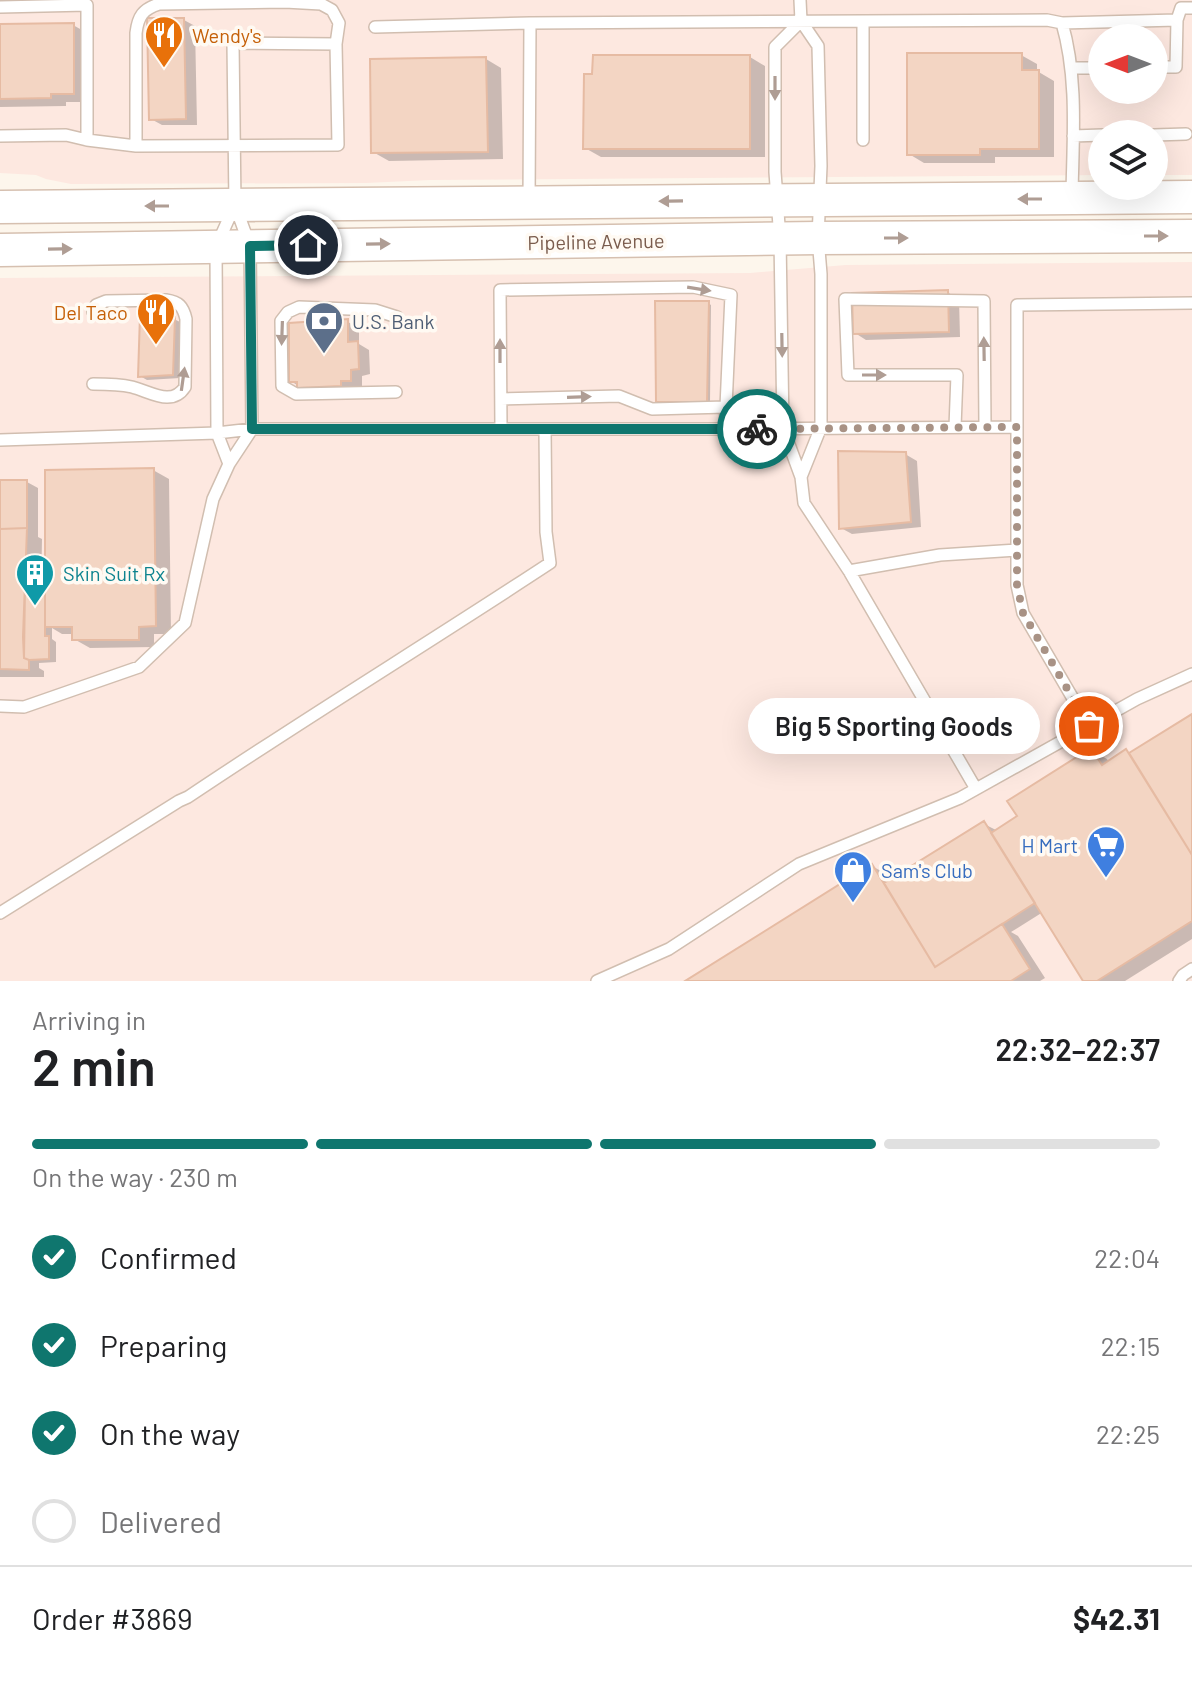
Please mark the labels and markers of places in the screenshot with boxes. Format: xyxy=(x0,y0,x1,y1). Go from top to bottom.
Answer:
restaurant icon: Wendy's xyxy=(143,14,185,69)
place label: Wendy's xyxy=(192,23,262,47)
pin xyxy=(274,211,342,279)
restaurant icon: Del Taco xyxy=(135,291,177,346)
place label: Del Taco xyxy=(54,300,128,324)
bank icon: U.S. Bank xyxy=(303,300,345,355)
place label: U.S. Bank xyxy=(352,309,435,333)
building icon: Skin Suit Rx xyxy=(14,552,56,607)
place label: Skin Suit Rx xyxy=(63,561,166,585)
pin xyxy=(1055,692,1123,760)
callout: Big 5 Sporting Goods xyxy=(749,698,1041,754)
supermarket icon: H Mart xyxy=(1085,824,1127,879)
place label: H Mart xyxy=(1022,833,1078,857)
shop icon: Sam's Club xyxy=(832,849,874,904)
place label: Sam's Club xyxy=(881,858,973,882)

